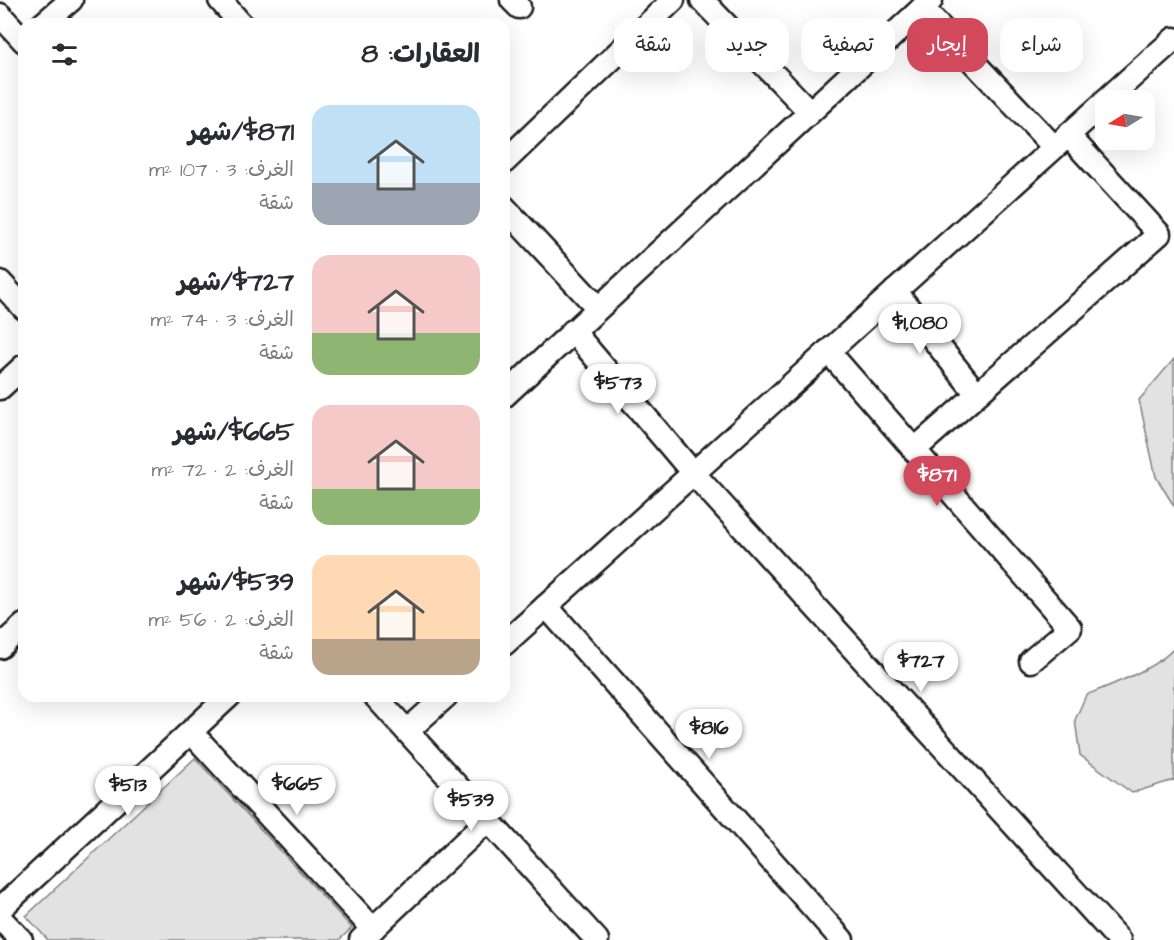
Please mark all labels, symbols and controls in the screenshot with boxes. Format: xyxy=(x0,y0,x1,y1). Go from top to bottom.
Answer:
chip: شقة xyxy=(614,18,693,72)
chip: جديد xyxy=(705,18,789,72)
chip: تصفية xyxy=(801,18,895,72)
chip: إيجار xyxy=(907,18,988,72)
chip: شراء xyxy=(1000,18,1083,72)
text: العقارات: 8 xyxy=(361,36,480,72)
icon: filters xyxy=(48,38,81,71)
north arrow xyxy=(1095,90,1155,150)
map controls xyxy=(1095,90,1155,150)
text: $871/شهر xyxy=(188,114,294,150)
icon: home xyxy=(360,129,432,201)
text: الغرف: 3 · 107 m² xyxy=(149,156,294,184)
text: شقة xyxy=(259,189,294,217)
text: $727/شهر xyxy=(178,264,294,300)
icon: home xyxy=(360,279,432,351)
pin: $1,080 xyxy=(871,304,969,355)
text: الغرف: 3 · 74 m² xyxy=(151,306,294,334)
text: $1,080 xyxy=(892,309,948,337)
text: شقة xyxy=(259,339,294,367)
pin: $573 xyxy=(582,364,654,415)
text: $573 xyxy=(594,369,642,397)
text: $665/شهر xyxy=(173,414,294,450)
icon: home xyxy=(360,429,432,501)
text: الغرف: 2 · 72 m² xyxy=(151,456,294,484)
pin: $871 xyxy=(901,456,973,507)
text: $871 xyxy=(918,461,956,489)
text: شقة xyxy=(259,489,294,517)
text: $539/شهر xyxy=(178,564,294,600)
icon: home xyxy=(360,579,432,651)
text: الغرف: 2 · 56 m² xyxy=(148,606,294,634)
text: شقة xyxy=(259,639,294,667)
pin: $727 xyxy=(885,642,957,693)
text: $727 xyxy=(897,647,945,675)
pin: $816 xyxy=(673,709,745,760)
text: $816 xyxy=(689,714,729,742)
pin: $665 xyxy=(261,765,333,816)
pin: $513 xyxy=(92,766,164,817)
text: $665 xyxy=(272,770,322,798)
text: $513 xyxy=(109,771,147,799)
pin: $539 xyxy=(435,781,507,832)
text: $539 xyxy=(448,786,494,814)

